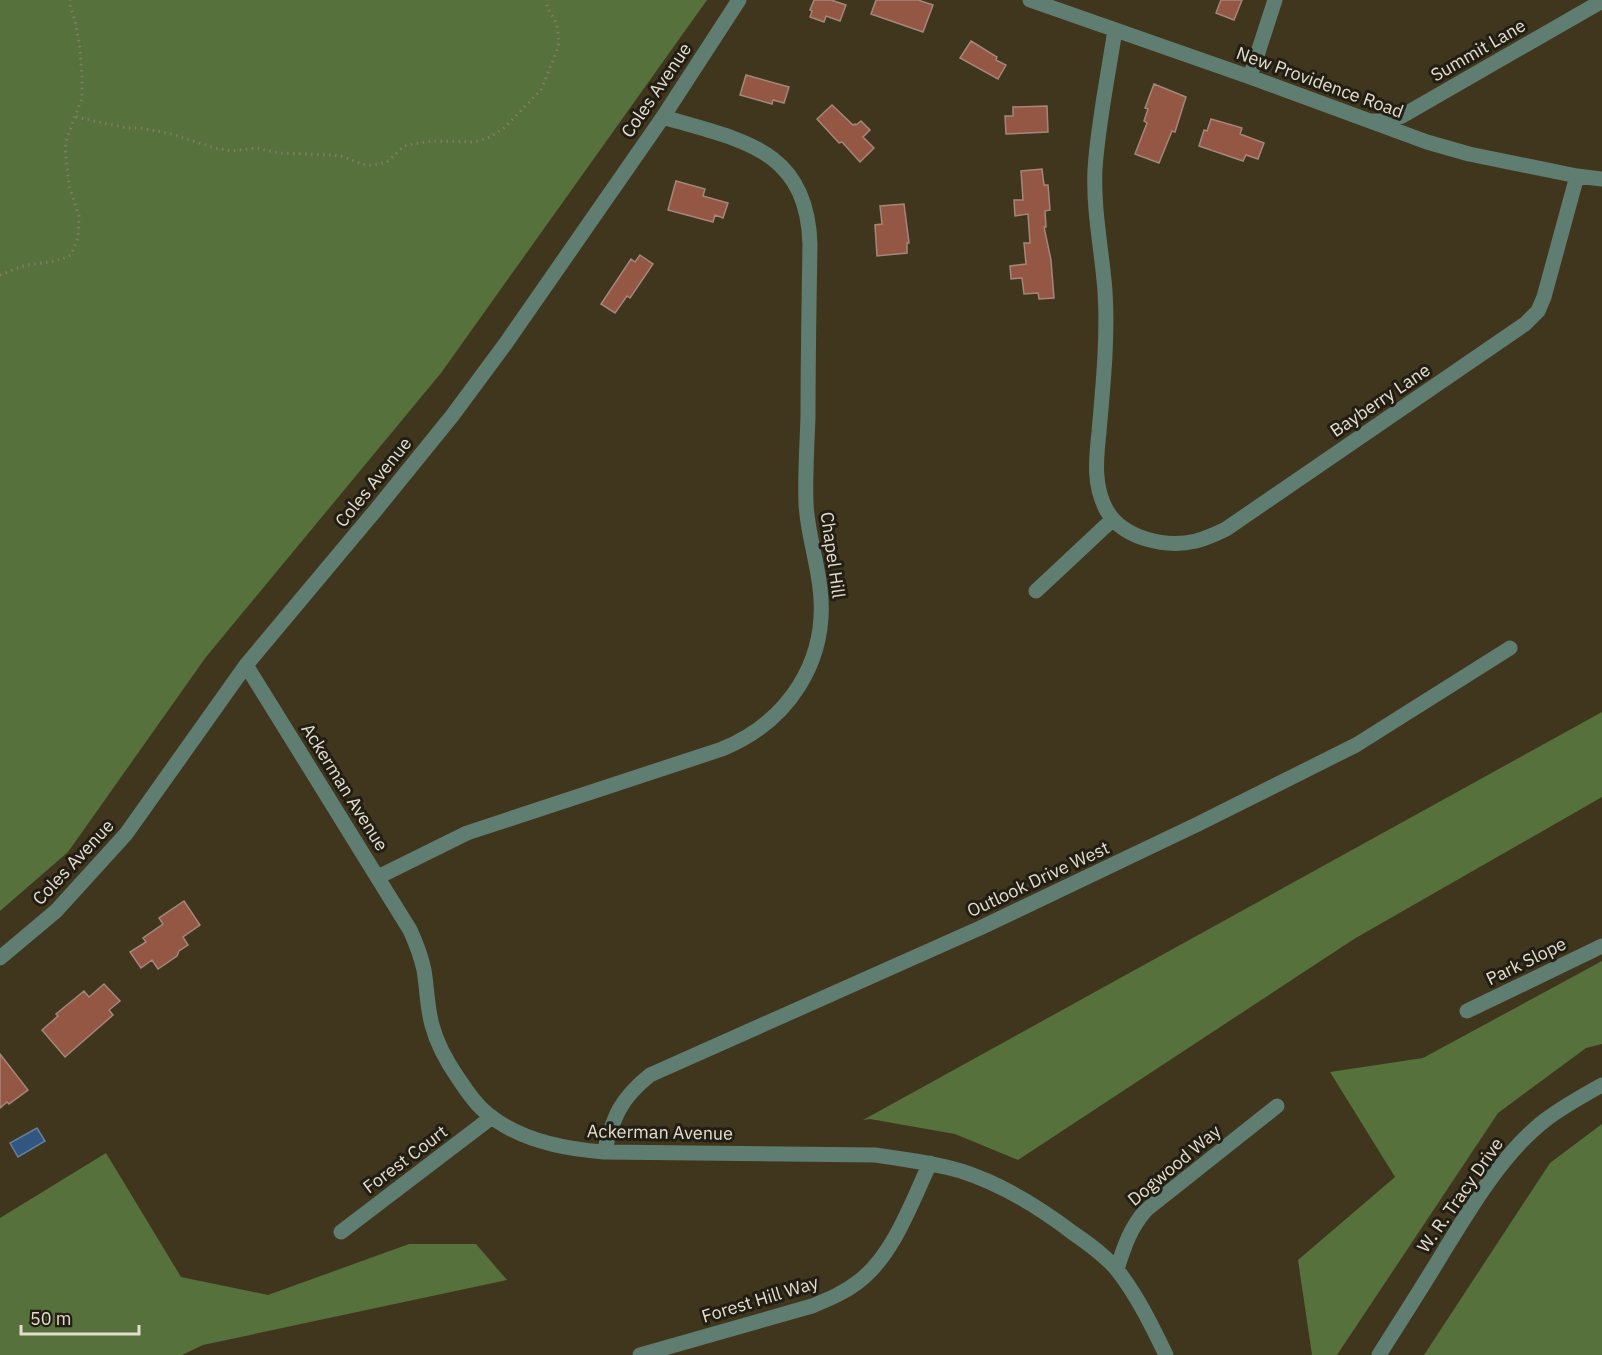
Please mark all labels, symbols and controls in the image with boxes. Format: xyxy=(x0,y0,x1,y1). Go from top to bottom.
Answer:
street label: Summit Lane xyxy=(1426,14,1530,86)
street label: Coles Avenue xyxy=(616,38,696,142)
street label: New Providence Road xyxy=(1233,41,1407,123)
street label: Bayberry Lane xyxy=(1326,358,1435,442)
street label: Coles Avenue xyxy=(330,432,416,532)
street label: Chapel Hill xyxy=(816,510,850,600)
street label: Ackerman Avenue xyxy=(297,719,394,855)
street label: Coles Avenue xyxy=(27,814,119,910)
street label: Outlook Drive West xyxy=(963,836,1113,922)
street label: Park Slope xyxy=(1482,932,1570,990)
street label: Ackerman Avenue xyxy=(587,1119,733,1145)
street label: Dogwood Way xyxy=(1123,1119,1225,1211)
street label: Forest Court xyxy=(358,1120,452,1198)
street label: W. R. Tracy Drive xyxy=(1412,1133,1508,1257)
street label: Forest Hill Way xyxy=(699,1270,821,1328)
scale bar xyxy=(21,1298,140,1336)
text: 50 m xyxy=(30,1307,72,1330)

